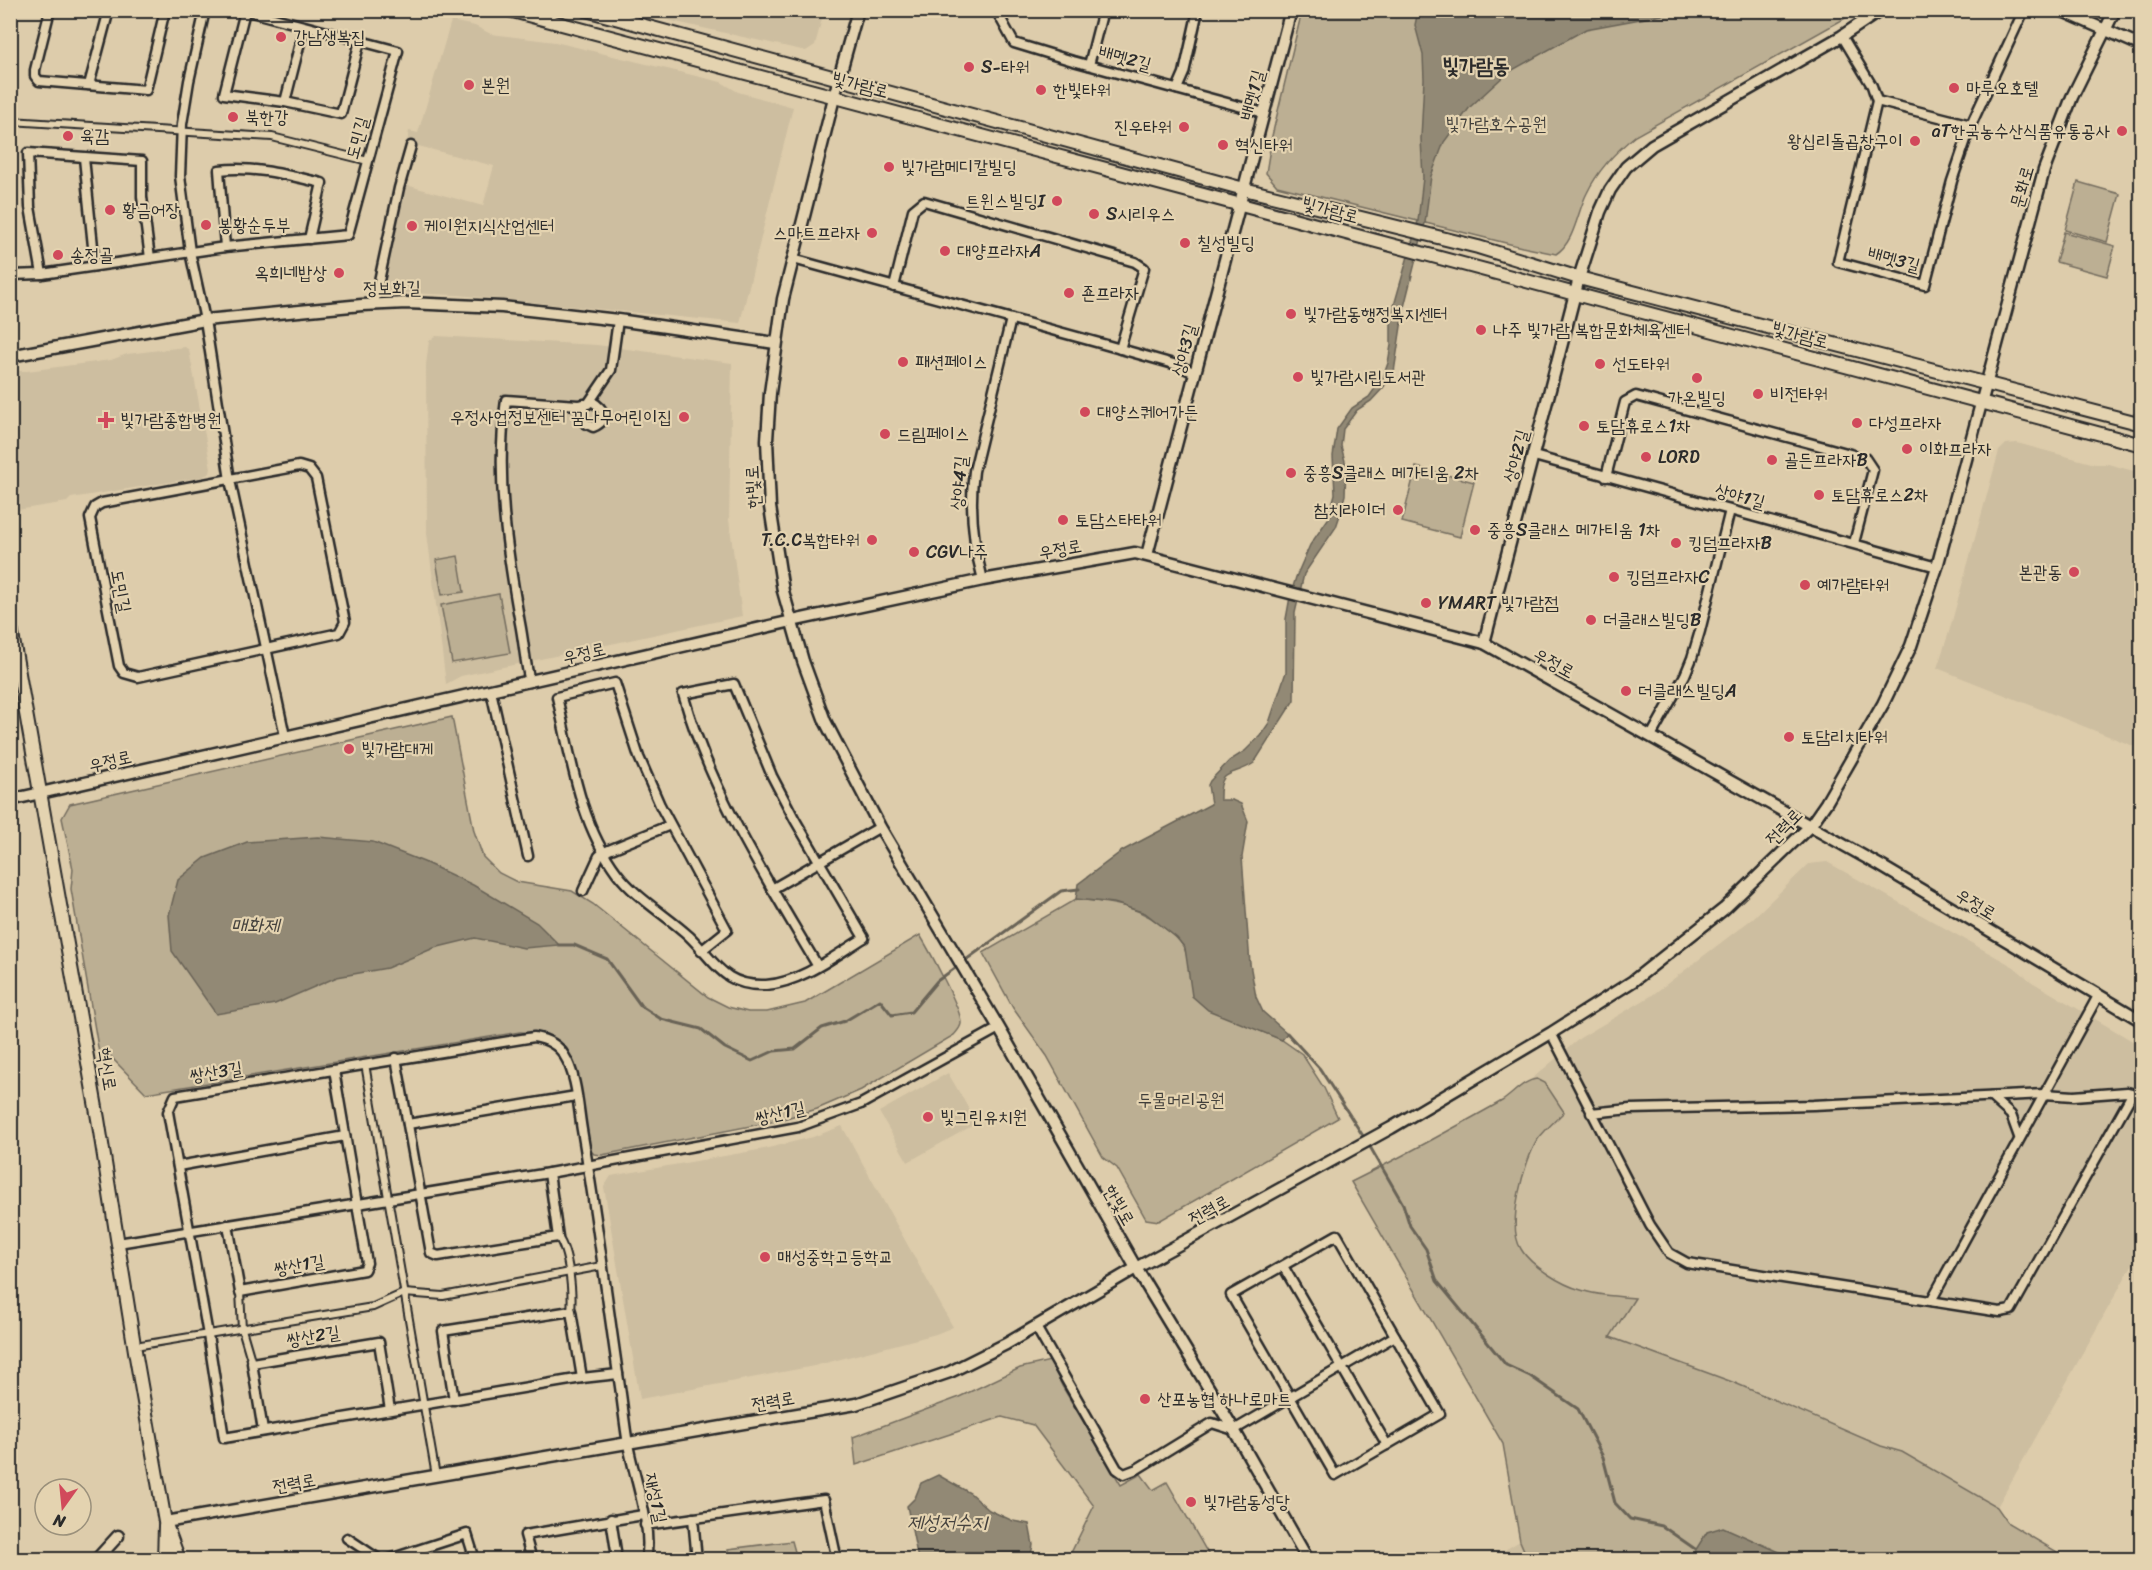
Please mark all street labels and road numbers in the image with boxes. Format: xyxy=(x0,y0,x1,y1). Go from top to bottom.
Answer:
street label: 배멧2길 xyxy=(1095,36,1156,81)
street label: 빛가람로 xyxy=(828,62,892,108)
street label: 배멧1길 xyxy=(1230,66,1274,124)
street label: 도민길 xyxy=(336,112,378,163)
street label: 문화로 xyxy=(2001,162,2043,212)
street label: 빛가람로 xyxy=(1298,187,1362,233)
street label: 배멧3길 xyxy=(1864,237,1924,281)
street label: 정보화길 xyxy=(363,271,422,305)
street label: 빛가람로 xyxy=(1768,312,1832,358)
street label: 상야3길 xyxy=(1162,320,1206,380)
street label: 상야2길 xyxy=(1494,425,1539,486)
street label: 상야4길 xyxy=(941,454,977,512)
street label: 한빛로 xyxy=(736,464,770,510)
street label: 상야1길 xyxy=(1711,474,1769,518)
street label: 우정로 xyxy=(1036,529,1084,569)
street label: 도민길 xyxy=(101,567,141,616)
street label: 우정로 xyxy=(559,633,609,673)
street label: 우정로 xyxy=(1527,638,1581,688)
street label: 우정로 xyxy=(85,741,135,781)
street label: 전력로 xyxy=(1757,800,1811,854)
street label: 우정로 xyxy=(1949,879,2003,929)
street label: 혁신로 xyxy=(87,1045,127,1093)
street label: 쌍산3길 xyxy=(187,1052,245,1092)
street label: 쌍산1길 xyxy=(751,1092,809,1134)
street label: 한빛로 xyxy=(1094,1178,1144,1232)
street label: 전력로 xyxy=(1182,1185,1236,1235)
street label: 쌍산1길 xyxy=(271,1245,327,1285)
street label: 쌍산2길 xyxy=(284,1316,343,1356)
street label: 전력로 xyxy=(749,1381,797,1421)
street label: 전력로 xyxy=(270,1463,318,1503)
street label: 재성1길 xyxy=(635,1470,677,1527)

